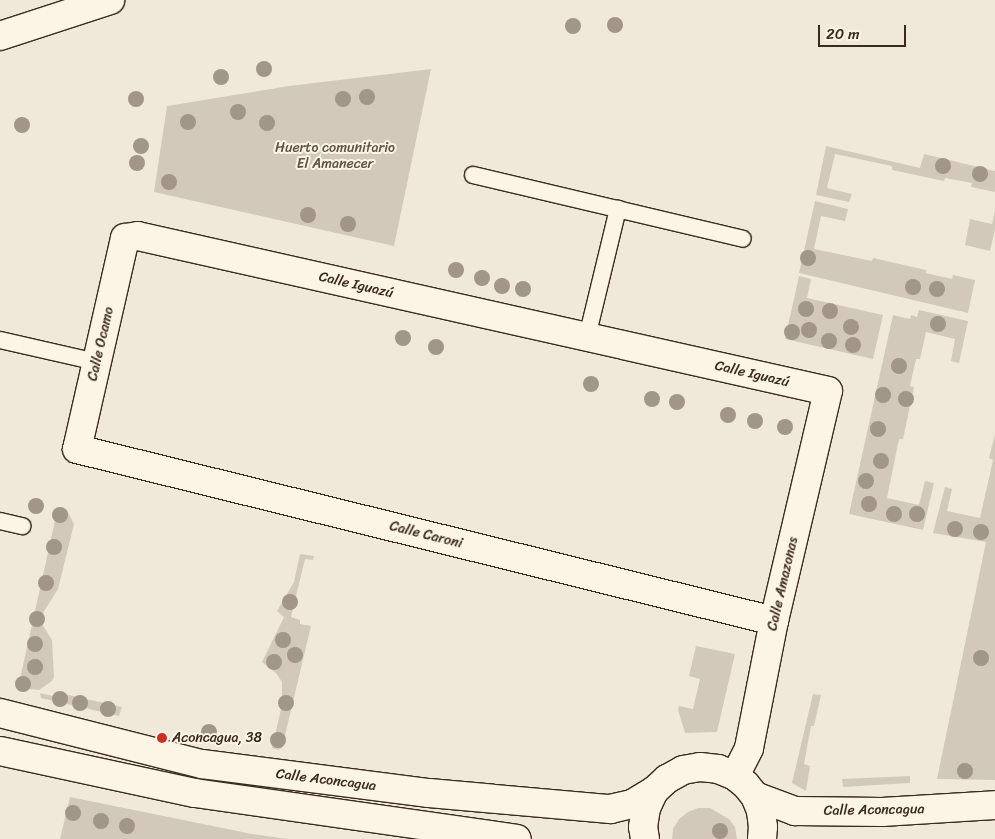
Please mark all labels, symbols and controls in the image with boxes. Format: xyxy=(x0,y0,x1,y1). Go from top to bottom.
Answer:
scale bar xyxy=(820,15,908,47)
text: 20 m xyxy=(826,21,860,47)
park label: Huerto comunitario El Amanecer xyxy=(275,140,395,172)
street label: Calle Iguazú xyxy=(317,268,395,302)
street label: Calle Ocamo xyxy=(84,305,118,383)
street label: Calle Iguazú xyxy=(713,357,791,391)
street label: Calle Caroni xyxy=(388,518,464,552)
street label: Calle Amazonas xyxy=(764,535,802,633)
place label: Aconcagua, 38 xyxy=(172,730,262,746)
marker: Aconcagua, 38 xyxy=(156,732,168,744)
street label: Calle Aconcagua xyxy=(275,766,377,794)
street label: Calle Aconcagua xyxy=(823,801,925,819)

